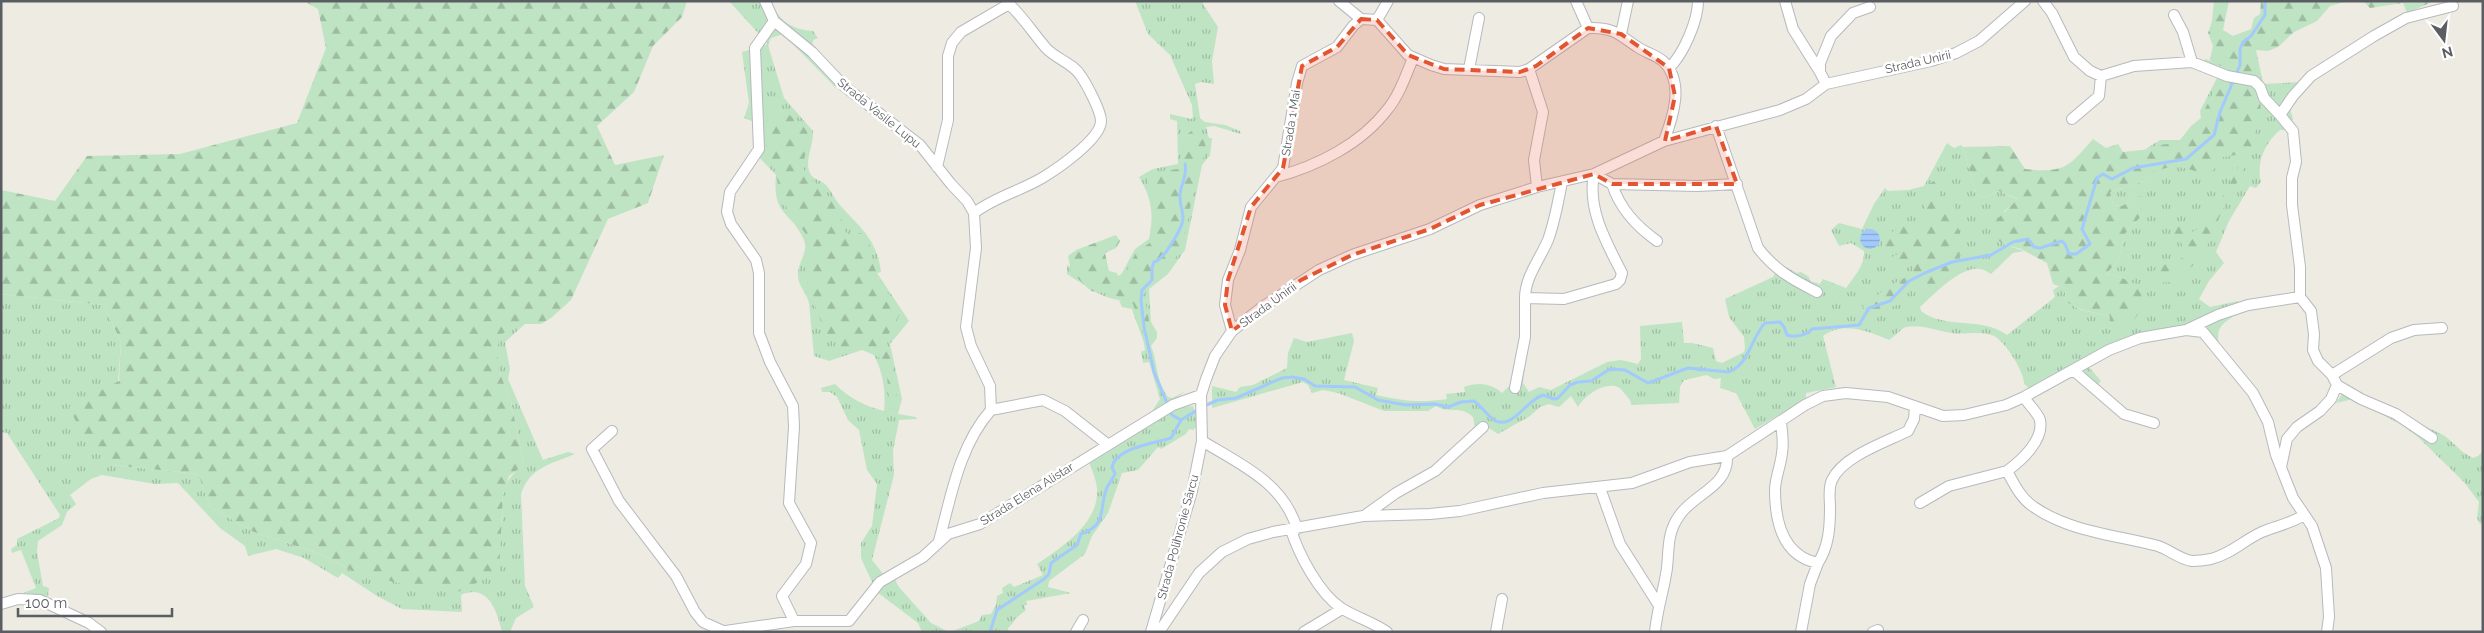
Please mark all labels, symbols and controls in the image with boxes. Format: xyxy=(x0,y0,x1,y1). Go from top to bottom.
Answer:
north arrow xyxy=(2419,15,2469,65)
text: N xyxy=(2440,43,2455,62)
street label: Strada Unirii xyxy=(1884,48,1952,76)
street label: Strada Vasile Lupu xyxy=(835,75,923,151)
street label: Strada 1 Mai xyxy=(1279,89,1303,157)
street label: Strada Unirii xyxy=(1237,280,1299,330)
street label: Strada Elena Alistar xyxy=(978,459,1077,528)
street label: Strada Polihronie Sârcu xyxy=(1155,473,1201,601)
scale bar xyxy=(18,586,171,618)
text: 100 m xyxy=(25,594,67,612)

